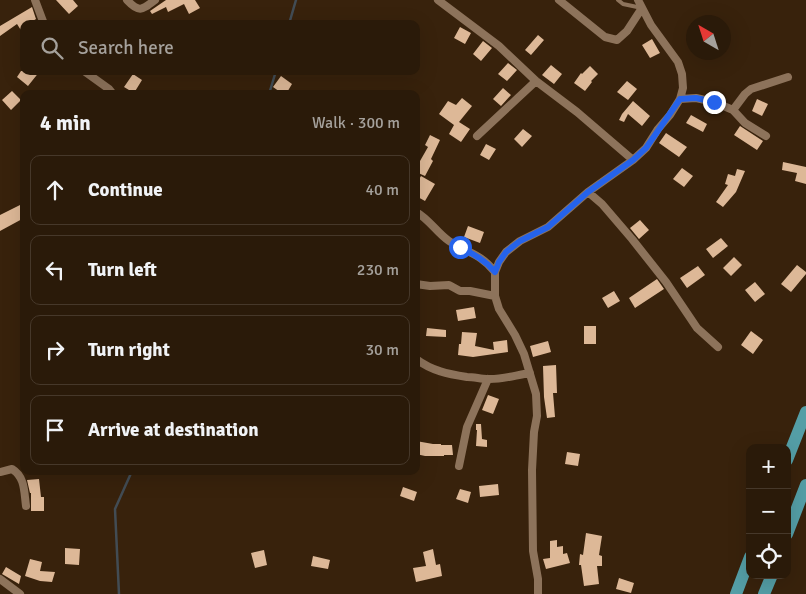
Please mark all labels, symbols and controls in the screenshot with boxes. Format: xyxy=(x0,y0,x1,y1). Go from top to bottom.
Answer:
north arrow xyxy=(686,15,731,60)
search box xyxy=(20,20,420,75)
icon: search xyxy=(38,34,66,62)
text: Search here xyxy=(78,36,174,60)
route end xyxy=(703,91,726,114)
text: 4 min xyxy=(40,110,91,136)
text: Walk · 300 m xyxy=(312,113,400,133)
icon: ahead xyxy=(41,176,69,204)
text: Continue xyxy=(88,178,163,202)
text: 40 m xyxy=(365,180,399,200)
route start xyxy=(449,236,472,259)
icon: left xyxy=(41,256,69,284)
text: Turn left xyxy=(88,258,157,282)
text: 230 m xyxy=(357,260,399,280)
icon: right xyxy=(41,336,69,364)
text: Turn right xyxy=(88,338,170,362)
text: 30 m xyxy=(365,340,399,360)
icon: arrive xyxy=(41,416,69,444)
text: Arrive at destination xyxy=(88,418,259,442)
map controls xyxy=(746,444,791,579)
button: + xyxy=(746,444,791,489)
button: − xyxy=(746,489,791,534)
button: locate xyxy=(746,534,791,579)

